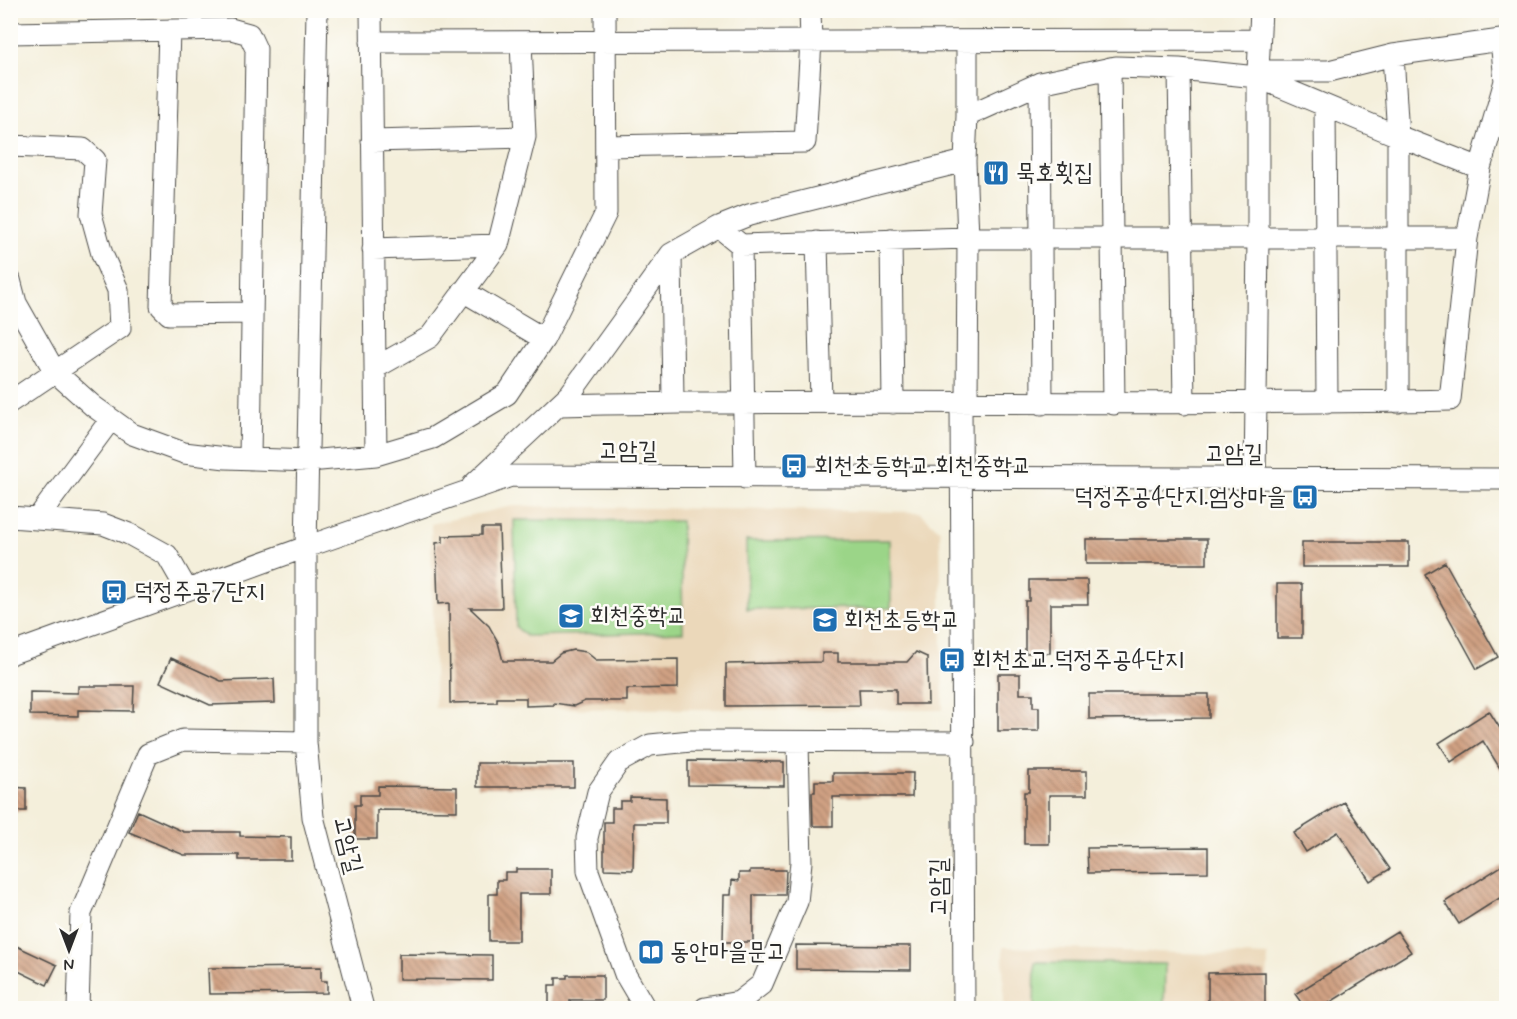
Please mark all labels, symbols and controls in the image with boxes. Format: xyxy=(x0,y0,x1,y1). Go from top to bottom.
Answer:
restaurant icon: 묵호횟집 xyxy=(981,158,1011,188)
place label: 묵호횟집 xyxy=(1016,158,1093,189)
street label: 고암길 xyxy=(599,436,657,467)
street label: 고암길 xyxy=(1205,439,1263,470)
bus stop icon: 회천초등학교.회천중학교 xyxy=(779,451,809,481)
place label: 회천초등학교.회천중학교 xyxy=(814,451,1031,482)
place label: 덕정주공4단지.엄상마을 xyxy=(1074,482,1286,513)
bus stop icon: 덕정주공4단지.엄상마을 xyxy=(1290,482,1320,512)
bus stop icon: 덕정주공7단지 xyxy=(99,577,129,607)
place label: 덕정주공7단지 xyxy=(134,577,264,608)
school or university icon: 회천중학교 xyxy=(556,601,586,631)
place label: 회천중학교 xyxy=(590,601,687,632)
school or university icon: 회천초등학교 xyxy=(810,605,840,635)
place label: 회천초등학교 xyxy=(844,605,960,636)
bus stop icon: 회천초교.덕정주공4단지 xyxy=(937,645,967,675)
place label: 회천초교.덕정주공4단지 xyxy=(972,645,1184,676)
street label: 고암길 xyxy=(325,813,369,877)
street label: 고암길 xyxy=(924,858,955,916)
north arrow xyxy=(39,920,99,980)
library icon: 동안마을문고 xyxy=(636,937,666,967)
place label: 동안마을문고 xyxy=(670,937,786,968)
text: N xyxy=(64,953,74,974)

